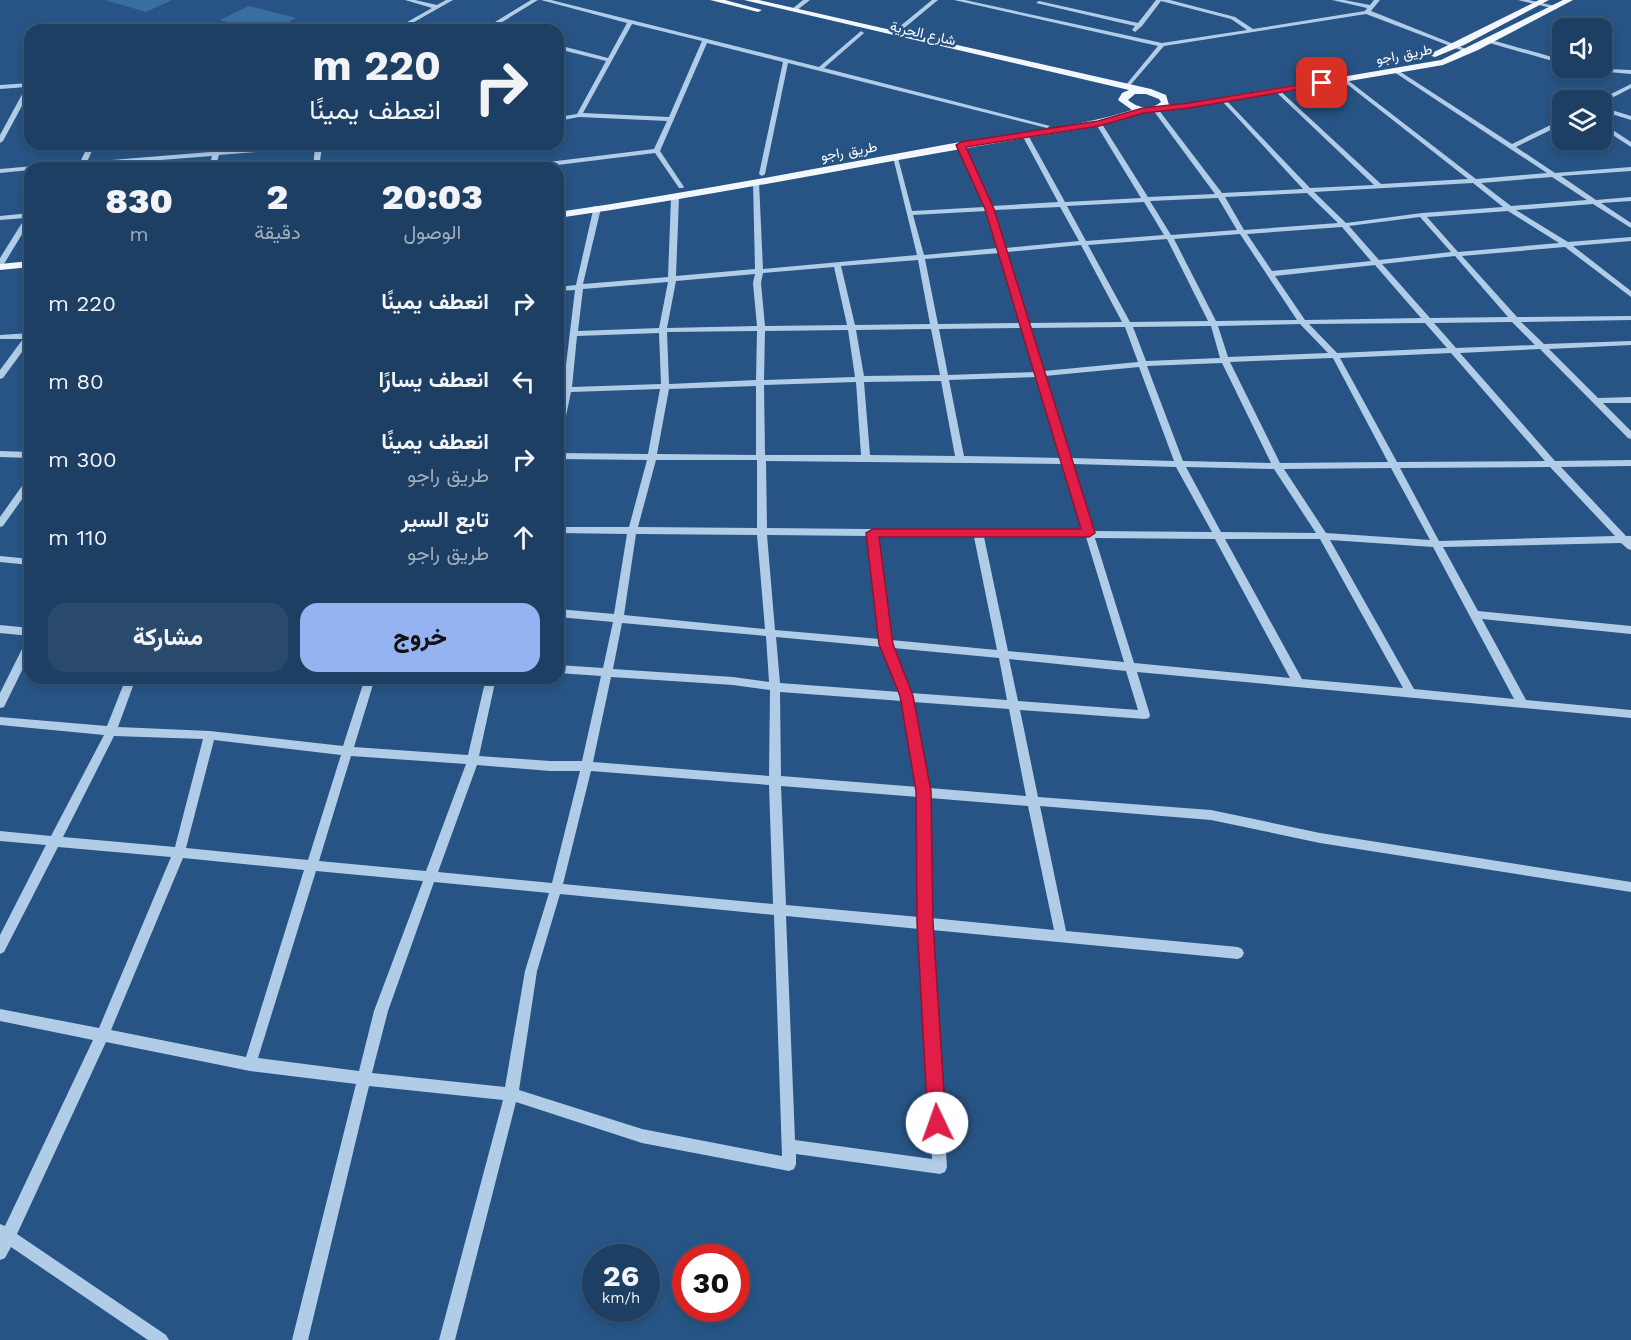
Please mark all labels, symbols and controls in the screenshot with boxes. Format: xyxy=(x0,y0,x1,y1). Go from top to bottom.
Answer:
street label: شارع الحرية xyxy=(888,18,957,51)
map controls xyxy=(1552,18,1612,150)
button: sound xyxy=(1552,18,1612,78)
text: 220 m xyxy=(312,41,441,90)
street label: طريق راجو xyxy=(1374,41,1434,68)
icon: right xyxy=(462,48,540,126)
pin xyxy=(1296,57,1347,108)
icon: arrive xyxy=(1305,66,1338,99)
button: layers xyxy=(1552,90,1612,150)
text: انعطف يمينًا xyxy=(309,94,441,126)
street label: طريق راجو xyxy=(819,138,879,165)
text: 2 xyxy=(267,176,288,218)
text: 20:03 xyxy=(382,176,483,218)
text: 830 xyxy=(105,180,173,222)
text: دقيقة xyxy=(254,220,301,244)
text: الوصول xyxy=(403,220,461,244)
text: m xyxy=(130,222,149,246)
icon: right xyxy=(507,287,540,320)
text: انعطف يمينًا xyxy=(381,289,489,314)
text: 220 m xyxy=(48,291,116,316)
icon: left xyxy=(507,365,540,398)
text: انعطف يسارًا xyxy=(379,367,489,392)
text: 80 m xyxy=(48,369,104,394)
text: انعطف يمينًا xyxy=(381,429,489,454)
icon: right xyxy=(507,443,540,476)
text: 300 m xyxy=(48,447,117,472)
text: طريق راجو xyxy=(407,463,489,487)
text: تابع السير xyxy=(401,507,489,532)
icon: ahead xyxy=(507,521,540,554)
text: 110 m xyxy=(48,525,107,550)
text: طريق راجو xyxy=(407,541,489,565)
button: مشاركة xyxy=(48,603,288,672)
button: خروج xyxy=(300,603,540,672)
position arrow xyxy=(905,1091,969,1155)
speed limit sign: 30 xyxy=(672,1244,750,1322)
text: 26 xyxy=(603,1258,639,1293)
text: km/h xyxy=(602,1289,640,1307)

